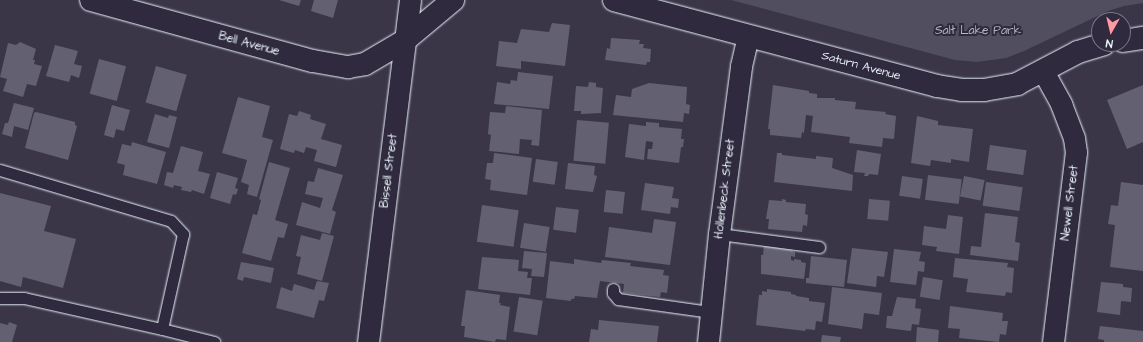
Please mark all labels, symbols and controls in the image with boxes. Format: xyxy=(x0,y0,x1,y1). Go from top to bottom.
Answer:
north arrow xyxy=(1091,12,1131,52)
park label: Salt Lake Park xyxy=(935,24,1021,38)
street label: Bell Avenue xyxy=(217,29,281,59)
text: N xyxy=(1105,35,1114,51)
street label: Saturn Avenue xyxy=(820,49,902,83)
street label: Bissell Street xyxy=(377,133,401,209)
street label: Hollenbeck Street xyxy=(712,138,738,240)
street label: Newell Street xyxy=(1058,165,1082,241)

